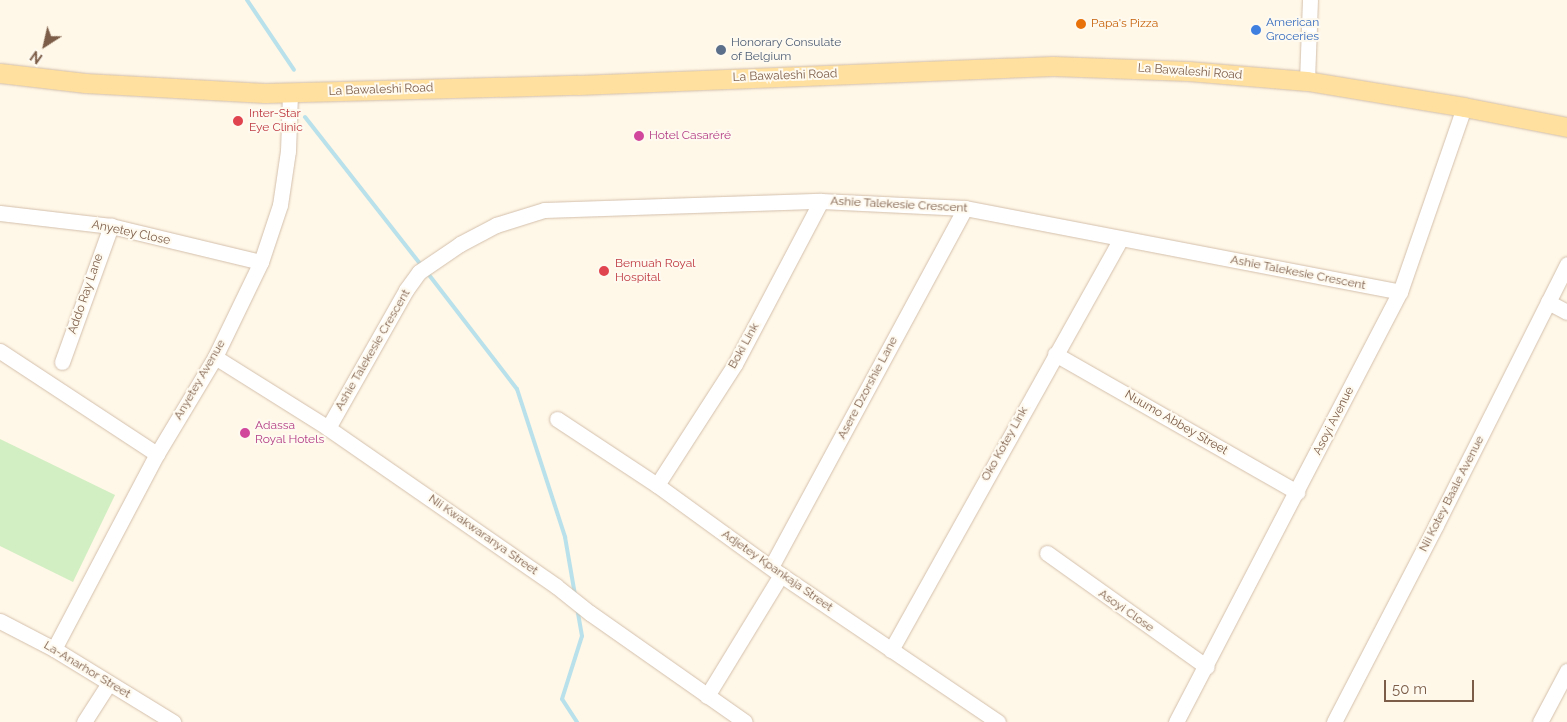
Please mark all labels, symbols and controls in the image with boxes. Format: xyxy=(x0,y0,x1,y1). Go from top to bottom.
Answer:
place label: American Groceries xyxy=(1266,16,1319,44)
place label: Papa's Pizza xyxy=(1091,17,1158,31)
marker: Papa's Pizza xyxy=(1075,18,1087,30)
north arrow xyxy=(20,20,70,70)
marker: American Groceries xyxy=(1250,24,1262,36)
place label: Honorary Consulate of Belgium xyxy=(731,36,842,64)
marker: Honorary Consulate of Belgium xyxy=(715,44,727,56)
text: N xyxy=(27,48,45,67)
street label: La Bawaleshi Road xyxy=(1137,61,1243,83)
street label: La Bawaleshi Road xyxy=(732,67,838,85)
street label: La Bawaleshi Road xyxy=(328,81,434,99)
place label: Inter-Star Eye Clinic xyxy=(249,107,303,135)
marker: Inter-Star Eye Clinic xyxy=(231,114,245,128)
place label: Hotel Casaréré xyxy=(649,129,731,143)
marker: Hotel Casaréré xyxy=(633,130,645,142)
street label: Ashie Talekesie Crescent xyxy=(830,194,968,216)
street label: Anyetey Close xyxy=(90,218,172,248)
street label: Addo Ray Lane xyxy=(65,252,107,336)
street label: Ashie Talekesie Crescent xyxy=(1229,253,1367,293)
place label: Bemuah Royal Hospital xyxy=(615,257,695,285)
marker: Bemuah Royal Hospital xyxy=(597,264,611,278)
street label: Ashie Talekesie Crescent xyxy=(332,287,414,413)
street label: Boki Link xyxy=(726,321,762,371)
street label: Asere Dzorshie Lane xyxy=(835,334,901,442)
street label: Anyetey Avenue xyxy=(171,337,229,423)
street label: Asoyi Avenue xyxy=(1311,384,1357,458)
street label: Nuumo Abbey Street xyxy=(1122,387,1230,459)
street label: Oko Kotey Link xyxy=(979,404,1031,484)
place label: Adassa Royal Hotels xyxy=(255,419,325,447)
marker: Adassa Royal Hotels xyxy=(239,427,251,439)
street label: Nii Kotey Baale Avenue xyxy=(1416,433,1488,555)
street label: Nii Kwakwaranya Street xyxy=(426,492,540,578)
street label: Adjetey Kpankaja Street xyxy=(719,527,835,615)
street label: Asoyi Close xyxy=(1095,587,1157,635)
street label: La-Anarhor Street xyxy=(41,638,133,702)
scale bar xyxy=(1387,670,1477,702)
text: 50 m xyxy=(1392,680,1427,698)

